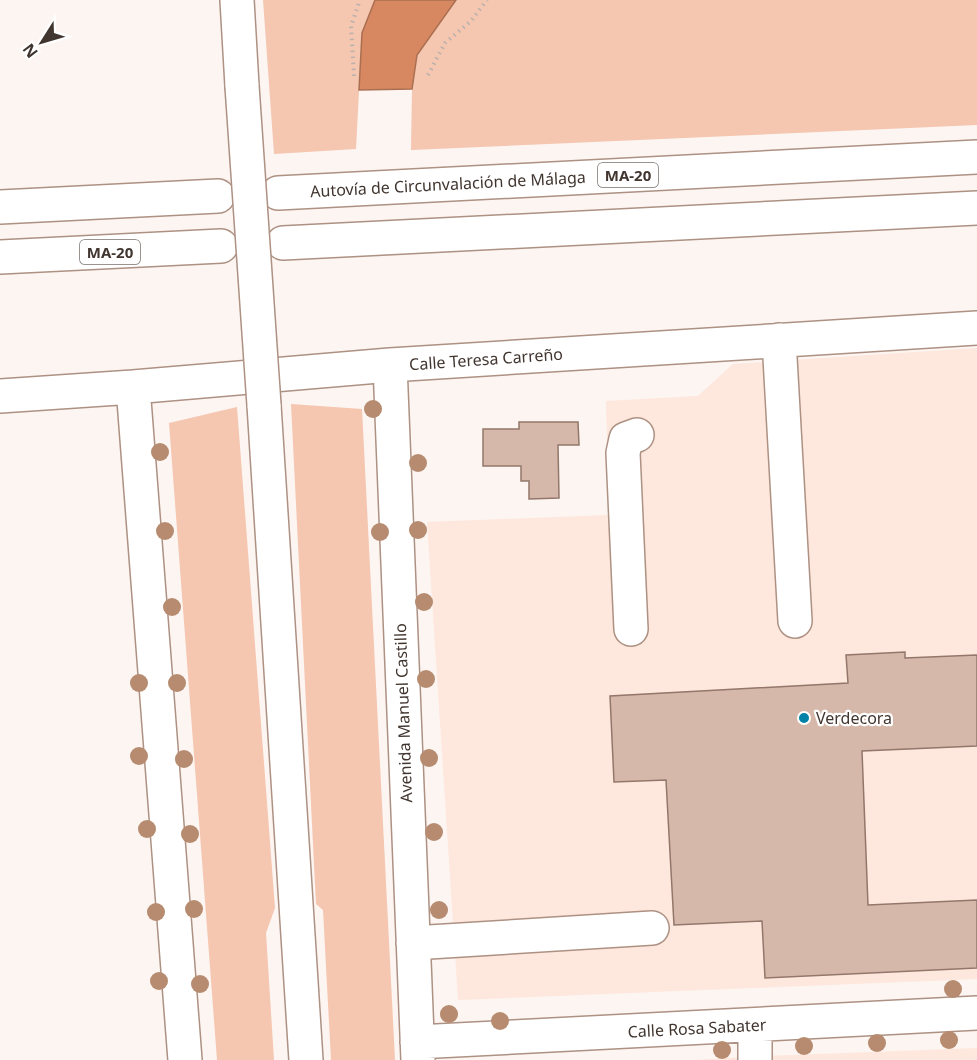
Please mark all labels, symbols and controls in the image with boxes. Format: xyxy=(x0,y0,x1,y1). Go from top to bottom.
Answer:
north arrow xyxy=(12,12,72,72)
text: N xyxy=(17,39,43,63)
road number: MA-20 xyxy=(598,163,658,187)
street label: Autovía de Circunvalación de Málaga xyxy=(310,166,586,202)
road number: MA-20 xyxy=(80,240,140,264)
street label: Calle Teresa Carreño xyxy=(408,343,564,375)
street label: Avenida Manuel Castillo xyxy=(389,623,417,803)
place label: Verdecora xyxy=(816,707,892,729)
marker: Verdecora xyxy=(797,711,811,725)
street label: Calle Rosa Sabater xyxy=(627,1013,767,1043)

